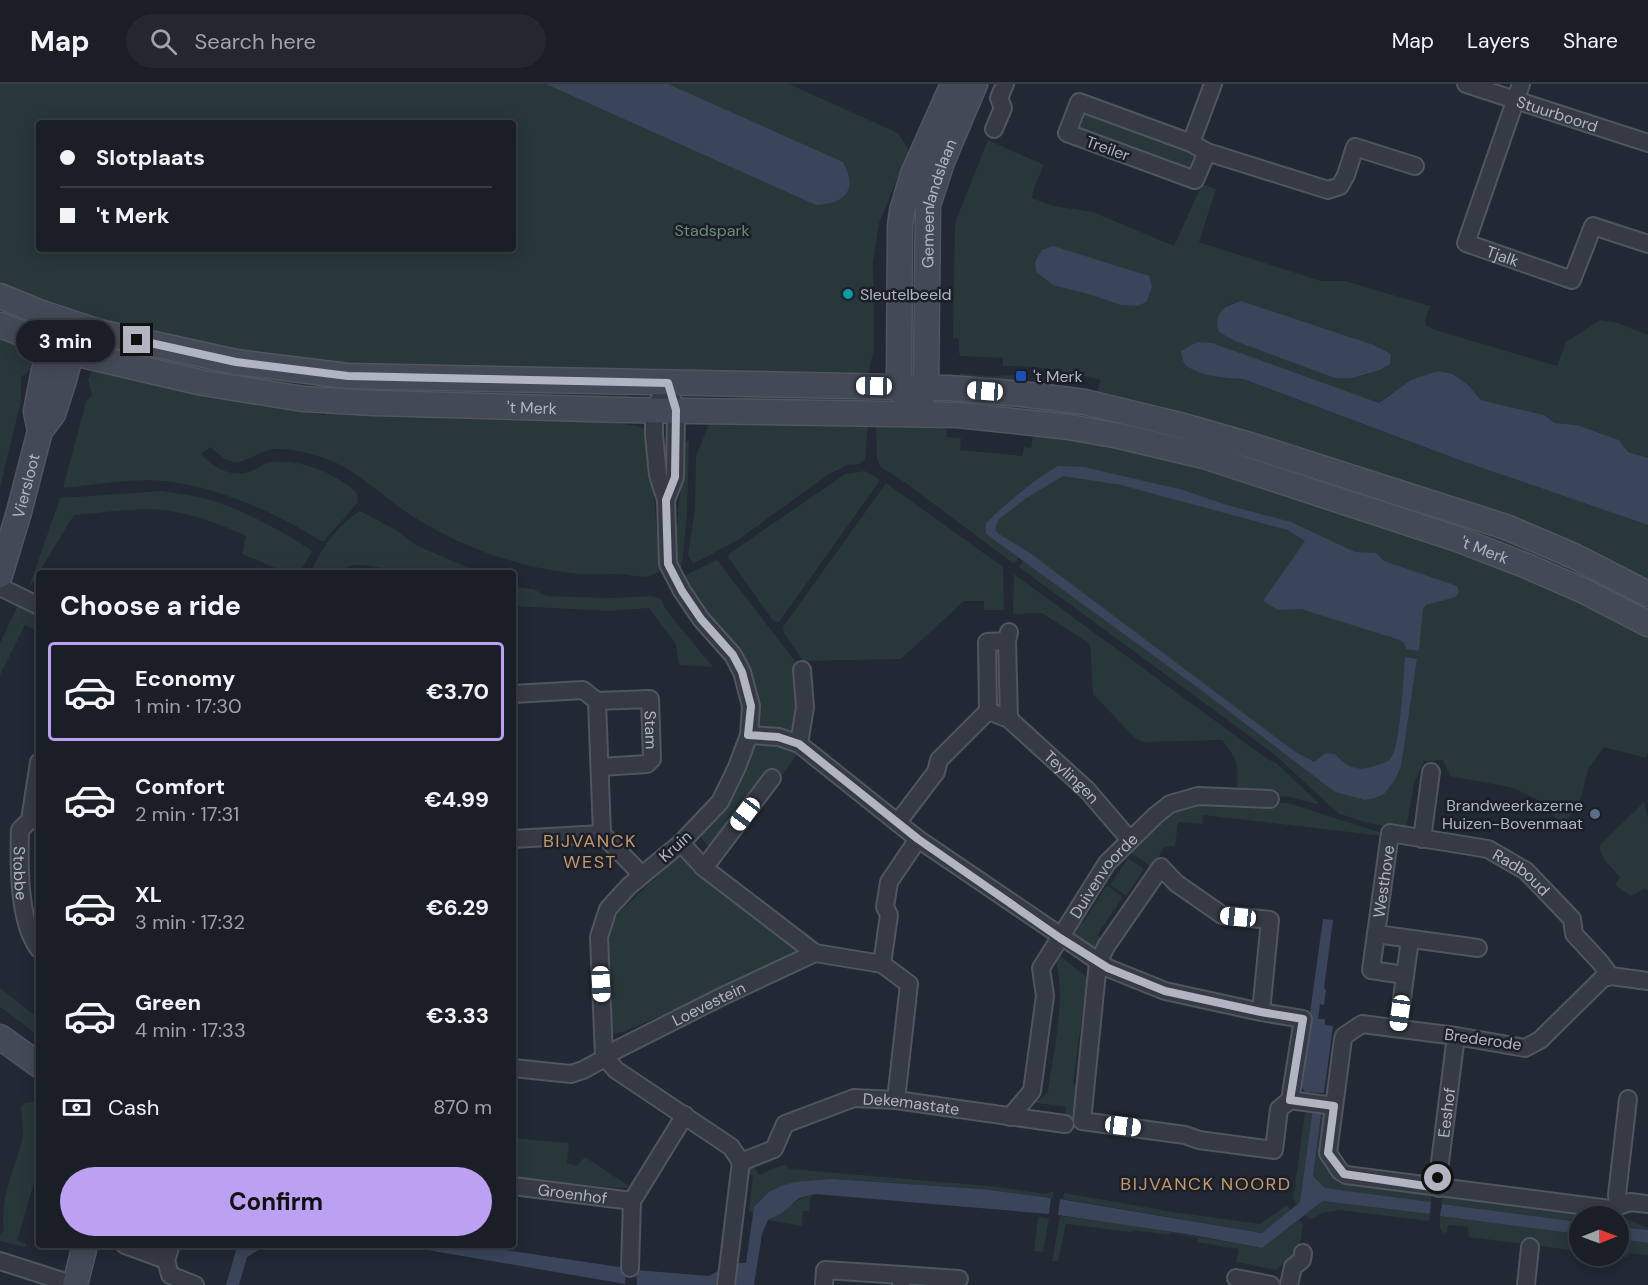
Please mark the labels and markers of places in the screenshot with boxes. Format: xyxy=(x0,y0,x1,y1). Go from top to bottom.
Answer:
place label: Sleutelbeeld xyxy=(860,284,952,305)
marker: Sleutelbeeld xyxy=(841,287,855,301)
place label: 't Merk xyxy=(1033,366,1083,387)
marker: 't Merk xyxy=(1014,369,1028,383)
place label: Brandweerkazerne Huizen-Bovenmaat xyxy=(1442,795,1583,834)
marker: Brandweerkazerne Huizen-Bovenmaat xyxy=(1588,807,1602,821)

